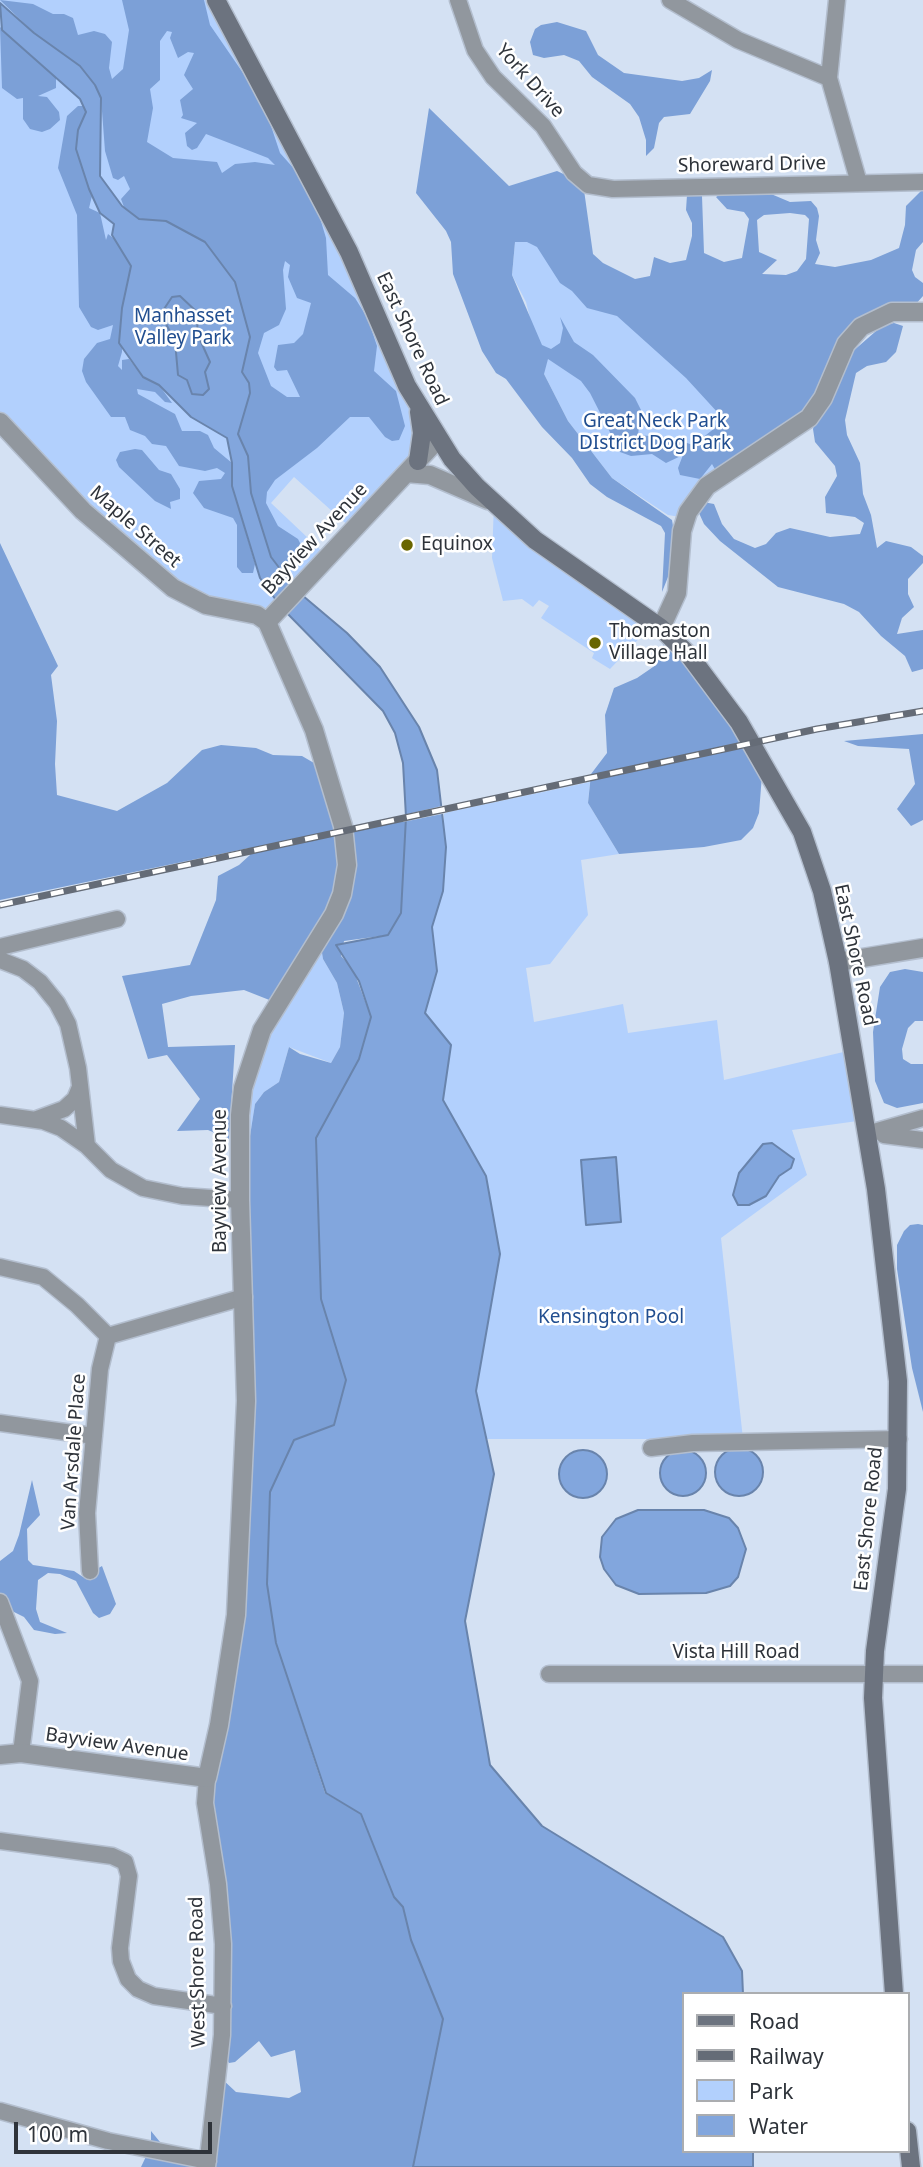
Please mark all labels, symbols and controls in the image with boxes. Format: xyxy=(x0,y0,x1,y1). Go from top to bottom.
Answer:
street label: York Drive xyxy=(491,39,569,123)
street label: Shoreward Drive xyxy=(678,152,826,178)
street label: East Shore Road xyxy=(371,269,453,409)
park label: Manhasset Valley Park xyxy=(134,306,232,350)
park label: Great Neck Park DIstrict Dog Park xyxy=(579,411,731,455)
street label: Bayview Avenue xyxy=(258,479,372,599)
street label: Maple Street xyxy=(85,481,185,573)
place label: Equinox xyxy=(421,534,493,556)
marker: Equinox xyxy=(399,537,415,553)
place label: Thomaston Village Hall xyxy=(609,621,710,665)
marker: Thomaston Village Hall xyxy=(587,635,603,651)
street label: East Shore Road xyxy=(829,882,881,1028)
street label: Bayview Avenue xyxy=(210,1109,232,1253)
park label: Kensington Pool xyxy=(538,1307,684,1329)
street label: Van Arsdale Place xyxy=(57,1373,91,1531)
street label: East Shore Road xyxy=(850,1446,888,1592)
street label: Vista Hill Road xyxy=(672,1642,800,1664)
street label: Bayview Avenue xyxy=(44,1724,190,1766)
street label: West Shore Road xyxy=(185,1896,211,2048)
legend xyxy=(682,1992,909,2153)
text: Road xyxy=(749,2007,799,2035)
text: Railway xyxy=(749,2042,824,2070)
text: Park xyxy=(749,2077,793,2105)
scale bar xyxy=(18,2108,215,2152)
text: Water xyxy=(749,2112,808,2140)
text: 100 m xyxy=(27,2120,88,2148)

